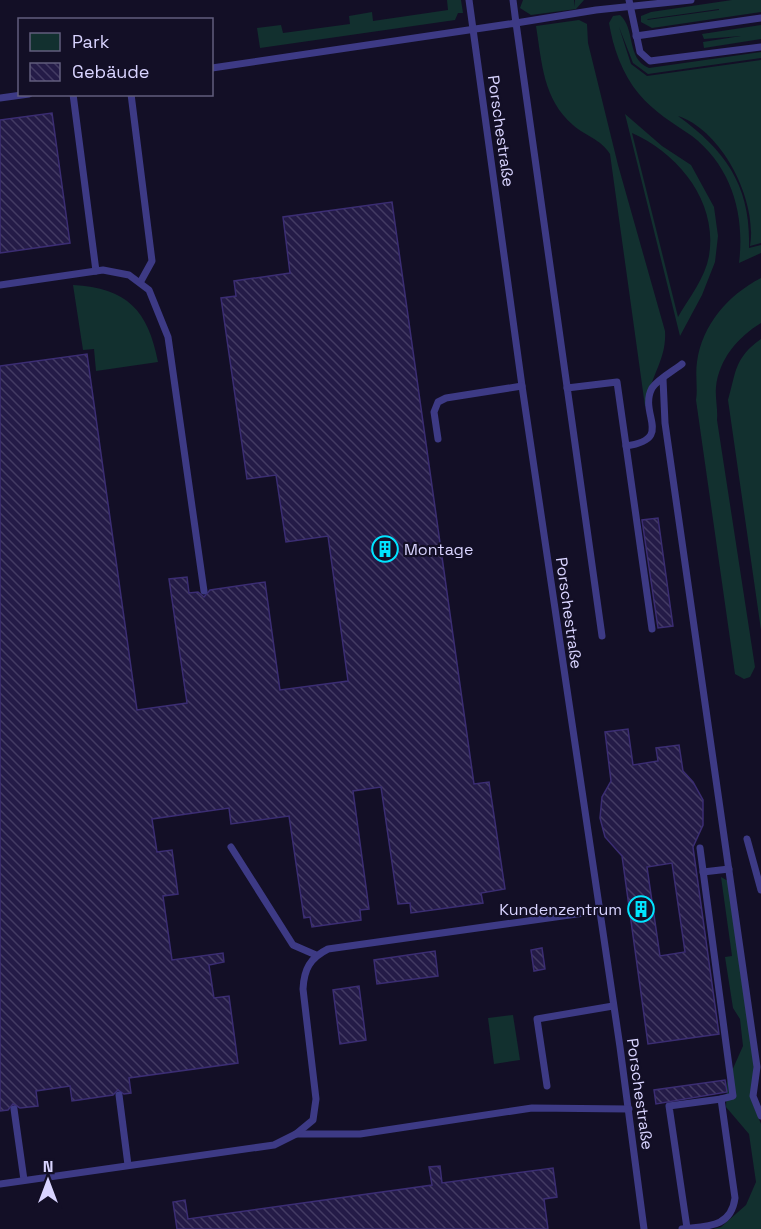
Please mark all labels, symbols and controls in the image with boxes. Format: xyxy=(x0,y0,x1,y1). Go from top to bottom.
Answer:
legend xyxy=(18,18,213,96)
text: Park xyxy=(72,30,110,53)
text: Gebäude xyxy=(72,60,150,83)
street label: Porschestraße xyxy=(483,74,519,188)
building icon: Montage xyxy=(370,534,400,564)
place label: Montage xyxy=(404,539,473,560)
street label: Porschestraße xyxy=(551,556,587,670)
building icon: Kundenzentrum xyxy=(626,894,656,924)
place label: Kundenzentrum xyxy=(499,899,622,920)
street label: Porschestraße xyxy=(622,1037,658,1151)
north arrow xyxy=(18,1151,78,1211)
text: N xyxy=(43,1156,53,1177)

